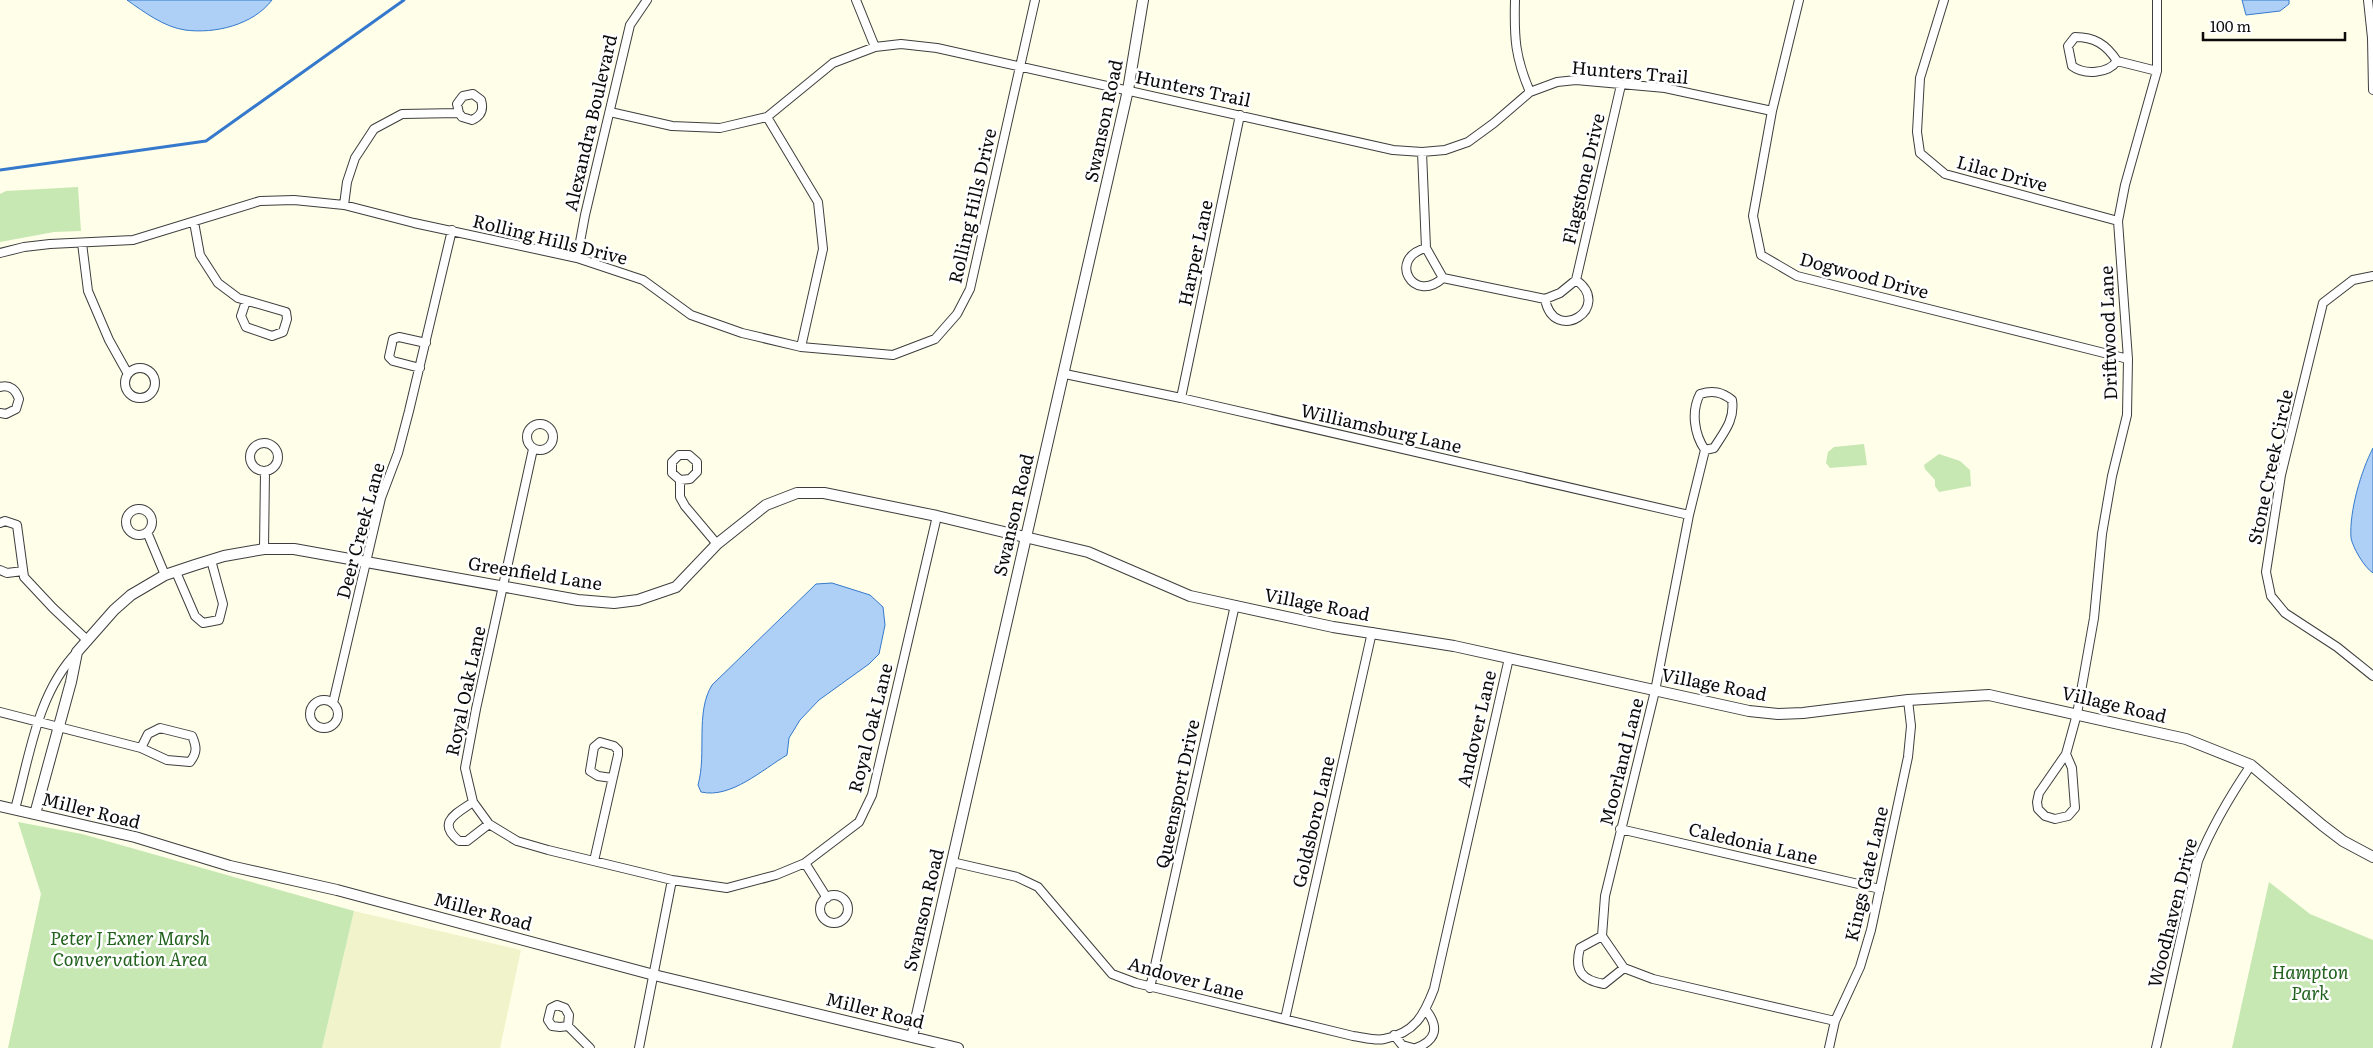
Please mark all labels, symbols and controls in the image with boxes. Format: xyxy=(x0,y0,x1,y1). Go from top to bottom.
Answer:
scale bar xyxy=(2203,10,2346,42)
text: 100 m xyxy=(2210,14,2251,37)
street label: Alexandra Boulevard xyxy=(556,32,623,214)
street label: Hunters Trail xyxy=(1571,53,1690,90)
street label: Swanson Road xyxy=(1076,57,1129,185)
street label: Hunters Trail xyxy=(1133,62,1253,113)
street label: Flagstone Drive xyxy=(1554,110,1611,247)
street label: Rolling Hills Drive xyxy=(941,125,1003,286)
street label: Lilac Drive xyxy=(1954,147,2051,198)
street label: Harper Lane xyxy=(1170,197,1219,308)
street label: Rolling Hills Drive xyxy=(470,206,631,271)
street label: Dogwood Drive xyxy=(1797,244,1932,305)
street label: Driftwood Lane xyxy=(2092,265,2123,401)
street label: Stone Creek Circle xyxy=(2240,387,2299,547)
street label: Williamsburg Lane xyxy=(1298,396,1465,459)
street label: Swanson Road xyxy=(985,451,1040,579)
street label: Deer Creek Lane xyxy=(328,459,391,602)
street label: Greenfield Lane xyxy=(466,549,604,596)
street label: Village Road xyxy=(1262,580,1372,627)
street label: Royal Oak Lane xyxy=(438,623,491,758)
street label: Royal Oak Lane xyxy=(840,660,899,795)
street label: Village Road xyxy=(1659,660,1769,707)
street label: Andover Lane xyxy=(1449,667,1502,790)
street label: Village Road xyxy=(2059,678,2170,729)
street label: Moorland Lane xyxy=(1592,695,1649,828)
street label: Queensport Drive xyxy=(1148,717,1206,871)
street label: Goldsboro Lane xyxy=(1284,753,1341,890)
street label: Miller Road xyxy=(39,784,143,835)
street label: Kings Gate Lane xyxy=(1837,803,1894,944)
street label: Caledonia Lane xyxy=(1686,815,1821,871)
street label: Woodhaven Drive xyxy=(2140,835,2203,990)
street label: Swanson Road xyxy=(895,846,950,974)
street label: Miller Road xyxy=(431,884,536,937)
park label: Peter J Exner Marsh Convervation Area xyxy=(50,924,210,972)
street label: Andover Lane xyxy=(1125,949,1248,1006)
park label: Hampton Park xyxy=(2272,958,2349,1006)
street label: Miller Road xyxy=(823,984,927,1035)

